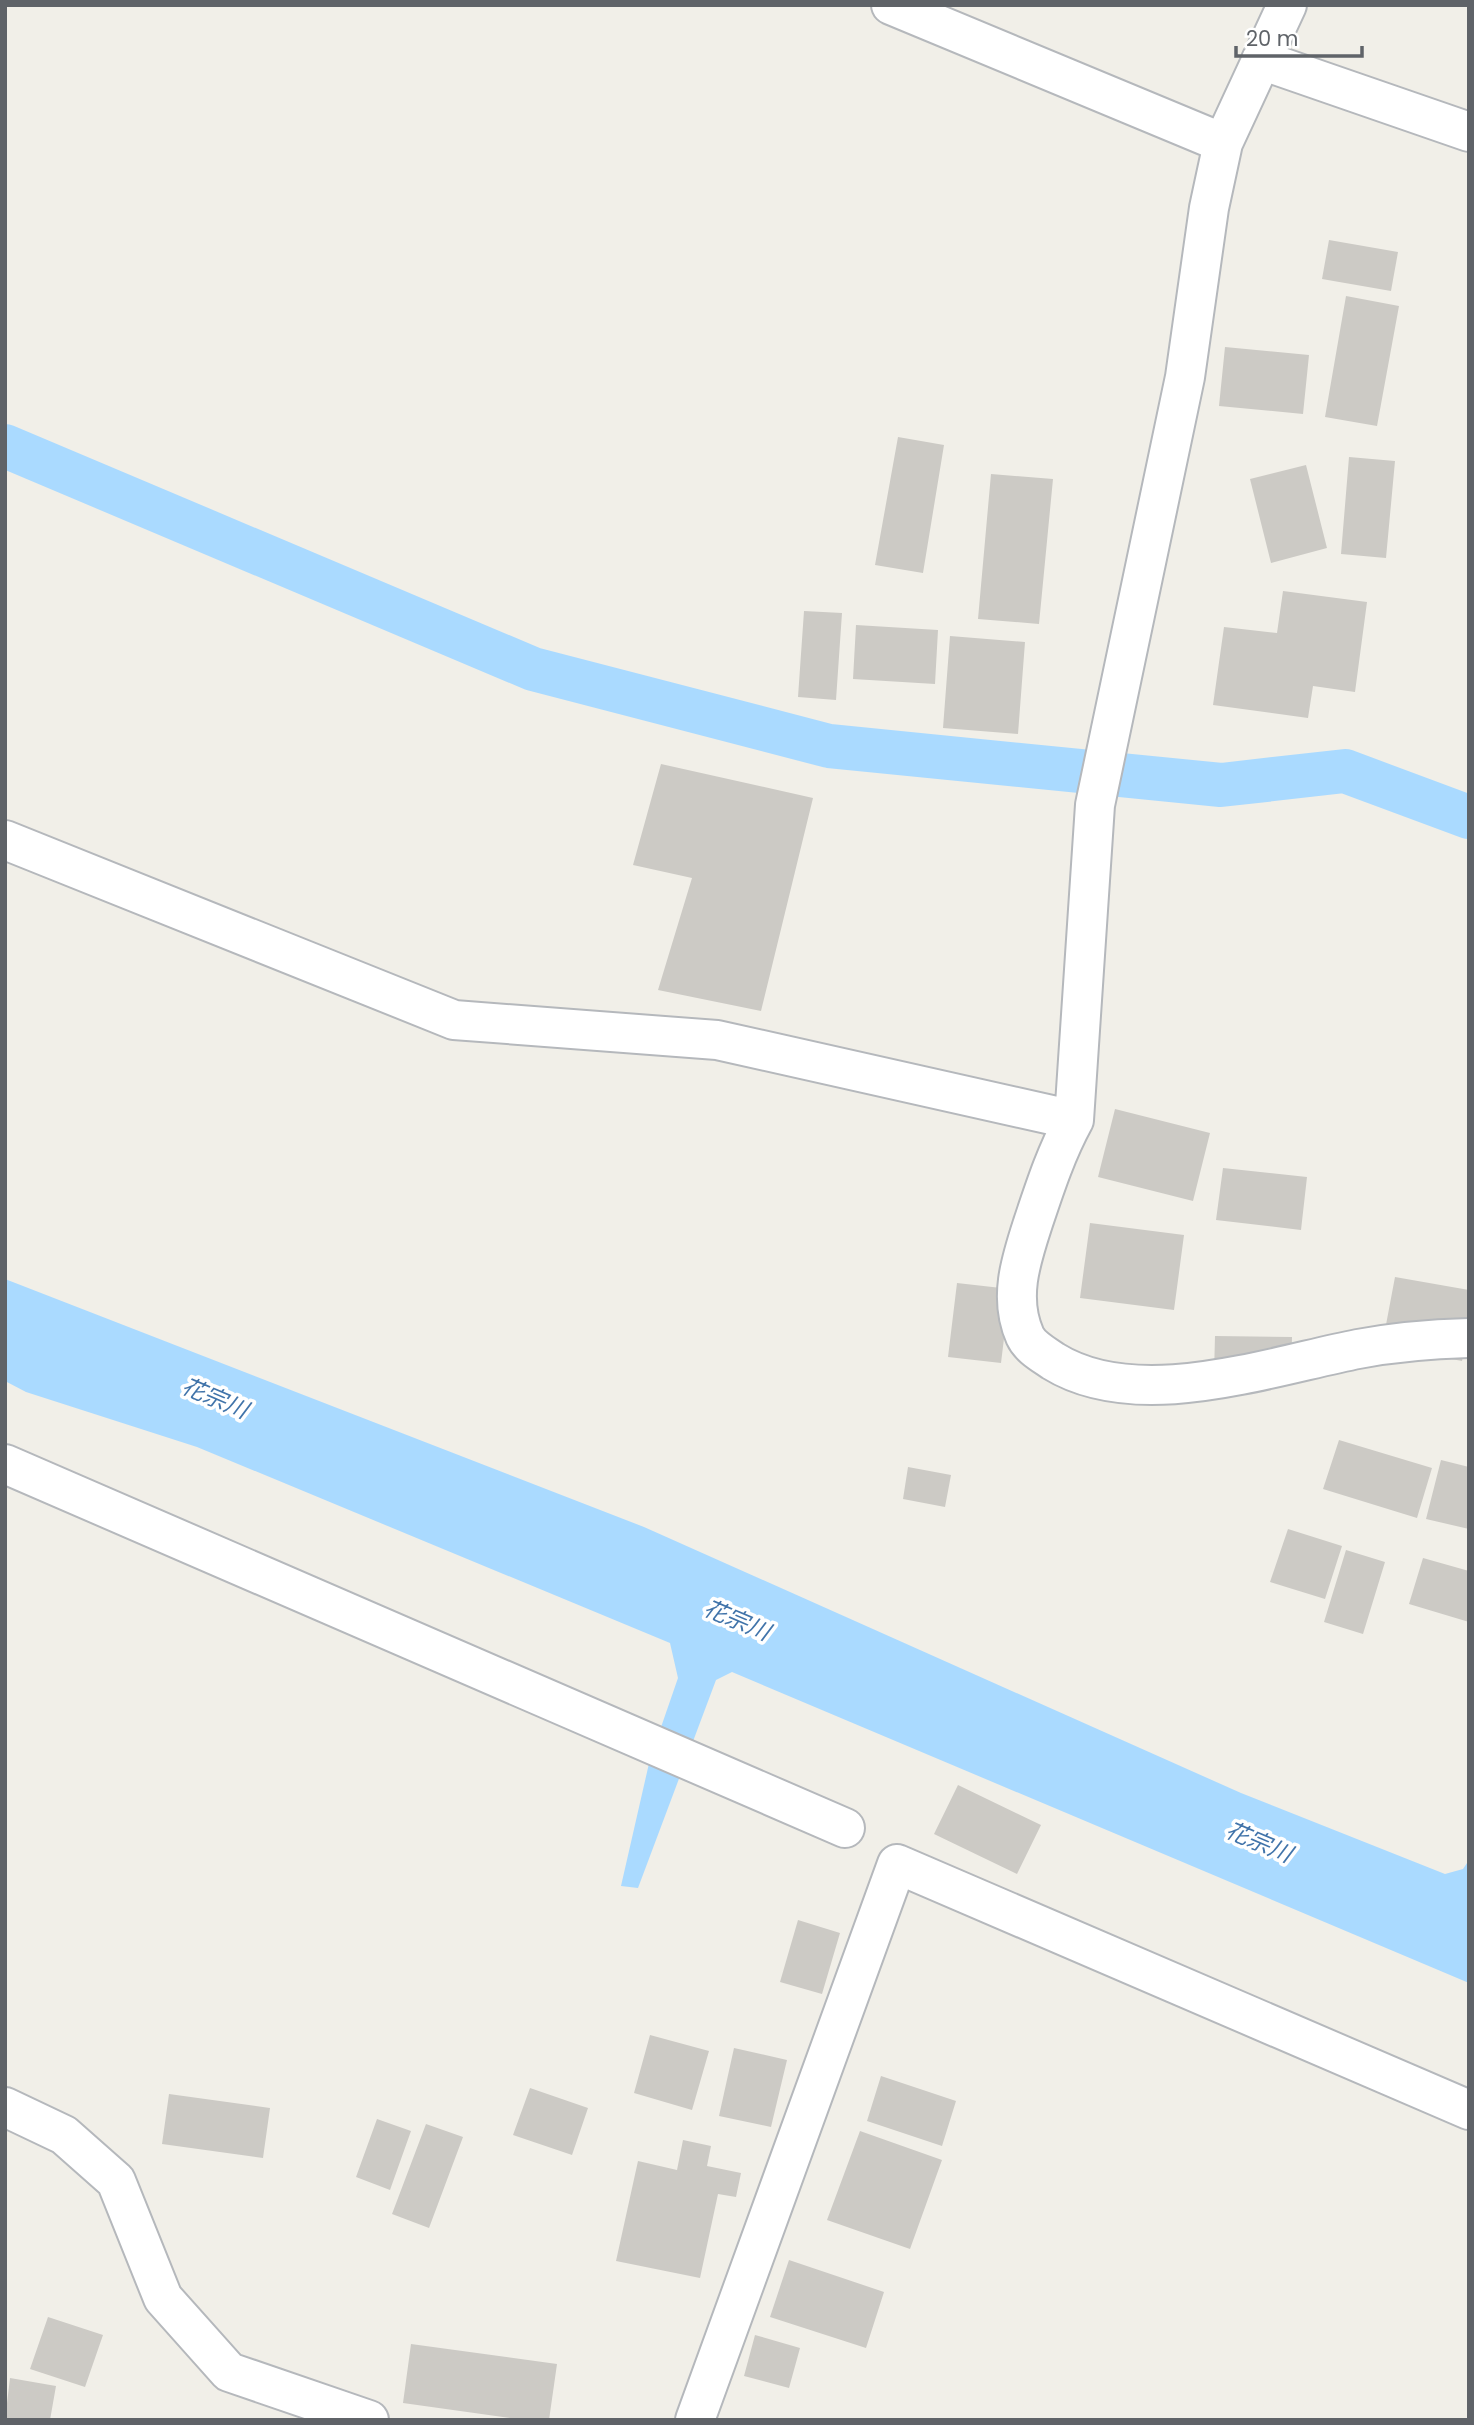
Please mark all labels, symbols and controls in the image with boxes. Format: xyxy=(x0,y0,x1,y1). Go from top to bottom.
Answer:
scale bar xyxy=(1236,14,1362,58)
text: 20 m xyxy=(1246,24,1299,53)
water label: 花宗川 xyxy=(177,1370,256,1427)
water label: 花宗川 xyxy=(699,1592,778,1649)
water label: 花宗川 xyxy=(1221,1814,1300,1871)

